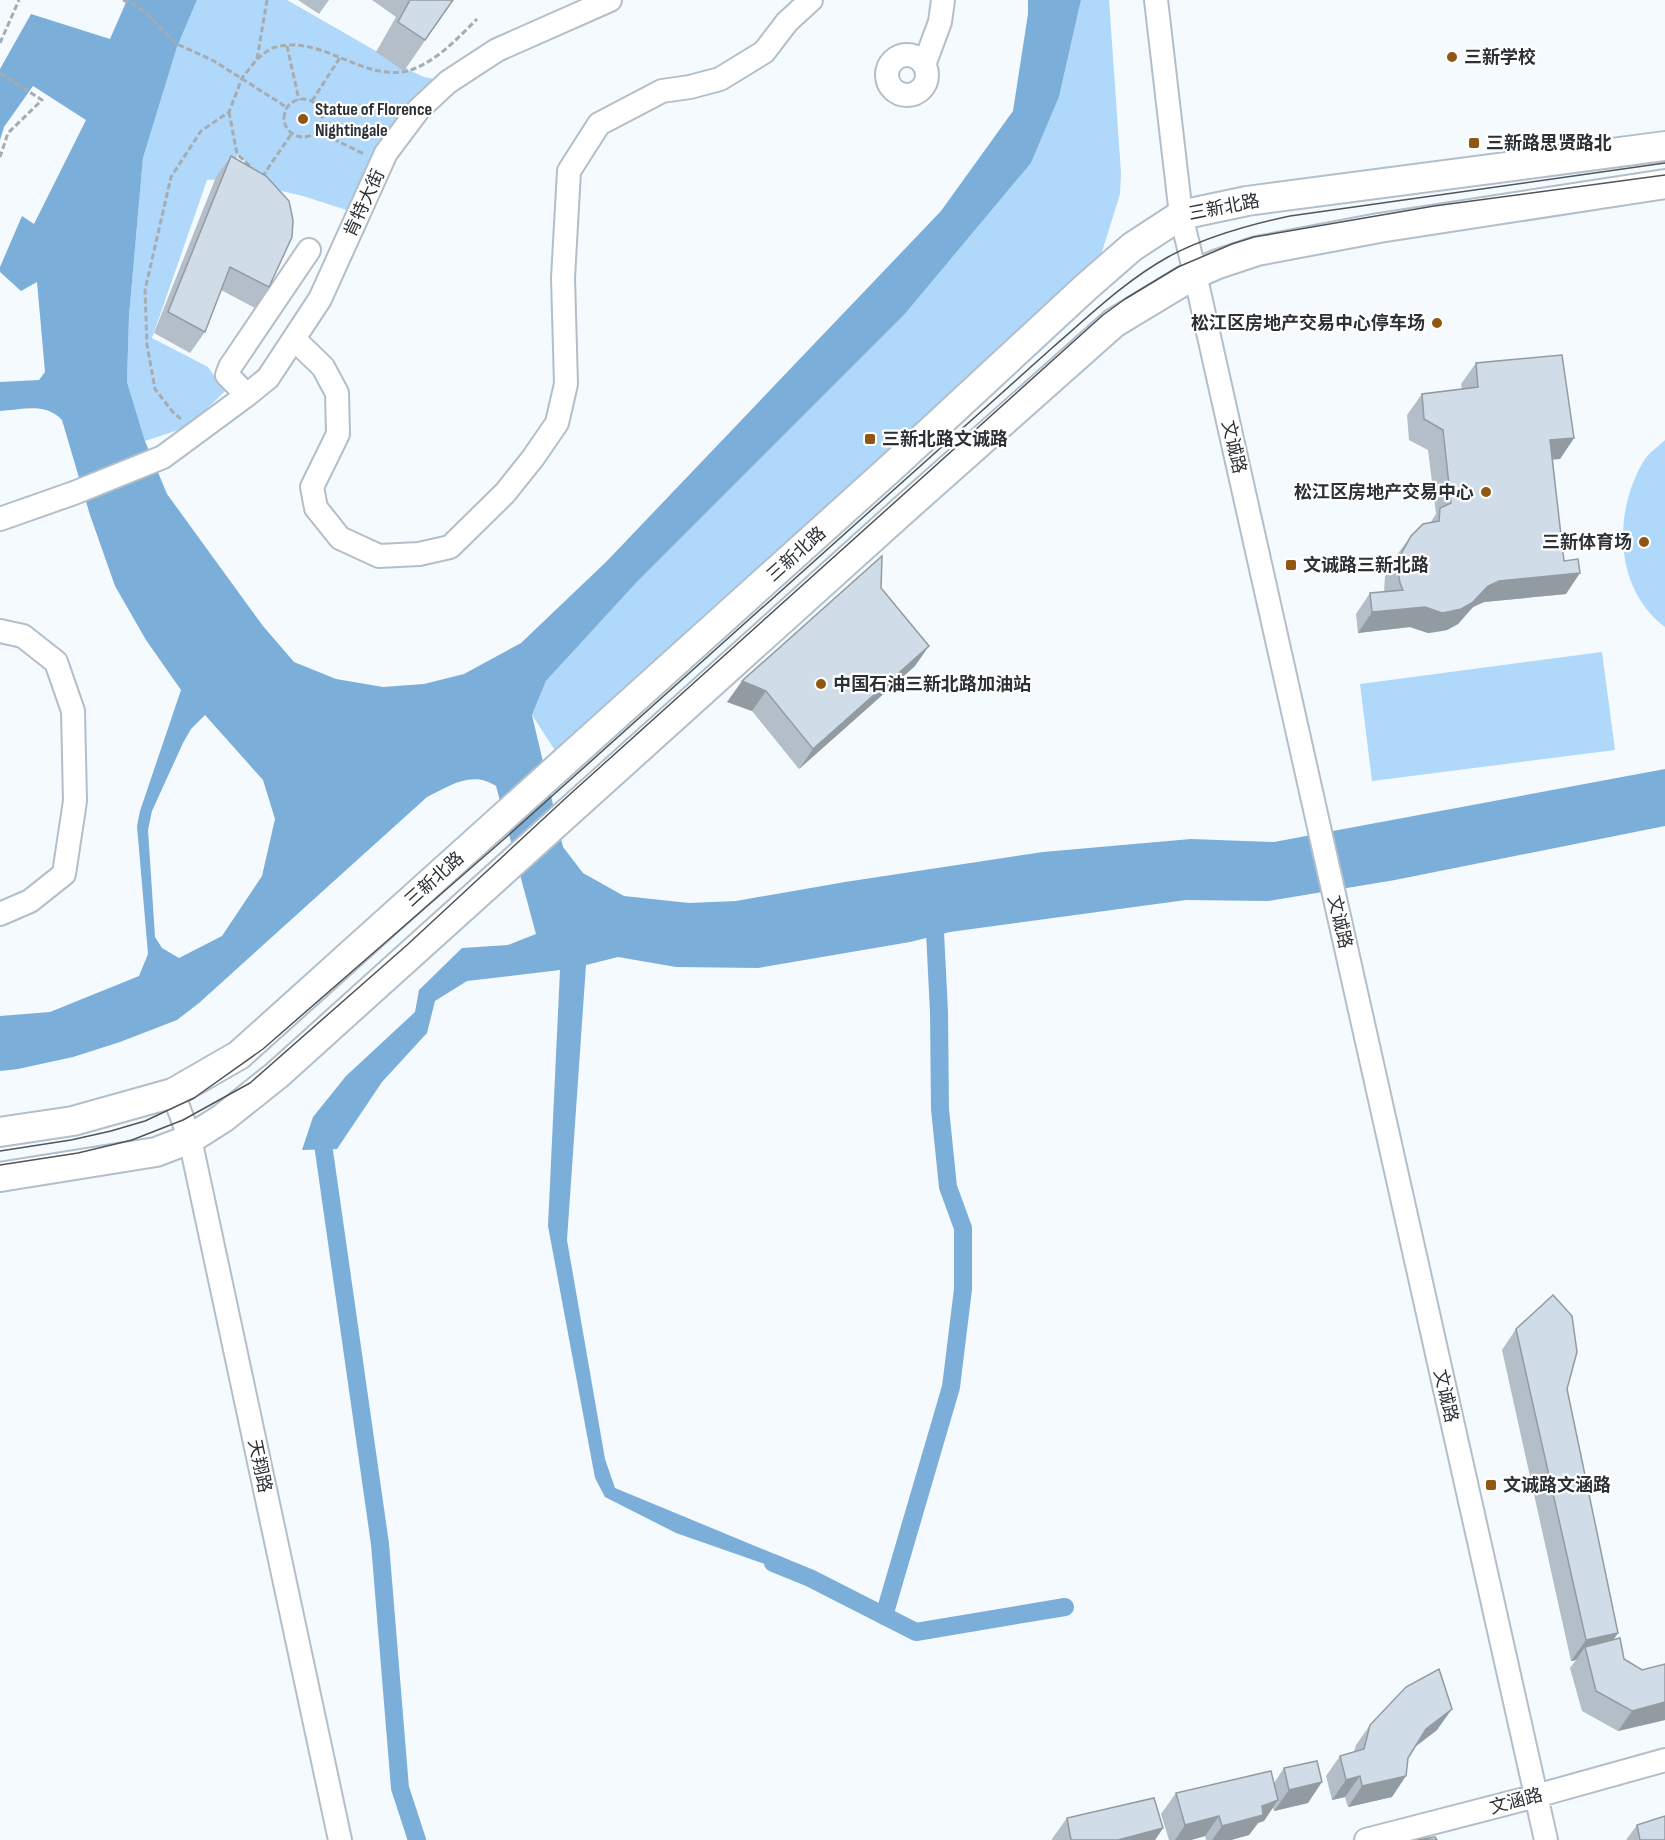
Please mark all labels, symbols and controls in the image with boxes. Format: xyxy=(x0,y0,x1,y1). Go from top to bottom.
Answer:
place label: 三新学校 xyxy=(1464,47,1536,68)
marker: 三新学校 xyxy=(1445,50,1459,64)
place label: Statue of Florence Nightingale xyxy=(315,99,432,141)
marker: Statue of Florence Nightingale xyxy=(296,112,310,126)
place label: 三新路思贤路北 xyxy=(1486,133,1612,154)
marker: 三新路思贤路北 xyxy=(1467,136,1481,150)
street label: 肯特大街 xyxy=(340,166,389,240)
street label: 三新北路 xyxy=(1187,190,1261,225)
place label: 松江区房地产交易中心停车场 xyxy=(1191,313,1425,334)
marker: 松江区房地产交易中心停车场 xyxy=(1430,316,1444,330)
street label: 文诚路 xyxy=(1217,418,1250,476)
place label: 三新北路文诚路 xyxy=(882,429,1008,450)
marker: 三新北路文诚路 xyxy=(863,432,877,446)
place label: 松江区房地产交易中心 xyxy=(1294,482,1474,503)
marker: 松江区房地产交易中心 xyxy=(1479,485,1493,499)
street label: 三新北路 xyxy=(763,522,830,586)
place label: 三新体育场 xyxy=(1542,532,1632,553)
marker: 三新体育场 xyxy=(1637,535,1651,549)
place label: 文诚路三新北路 xyxy=(1303,555,1429,576)
marker: 文诚路三新北路 xyxy=(1284,558,1298,572)
place label: 中国石油三新北路加油站 xyxy=(833,674,1031,695)
marker: 中国石油三新北路加油站 xyxy=(814,677,828,691)
street label: 三新北路 xyxy=(401,847,468,911)
street label: 文诚路 xyxy=(1323,893,1356,951)
street label: 文诚路 xyxy=(1429,1367,1462,1425)
street label: 天翔路 xyxy=(244,1438,275,1495)
place label: 文诚路文涵路 xyxy=(1503,1475,1611,1496)
marker: 文诚路文涵路 xyxy=(1484,1478,1498,1492)
street label: 文涵路 xyxy=(1487,1784,1545,1819)

